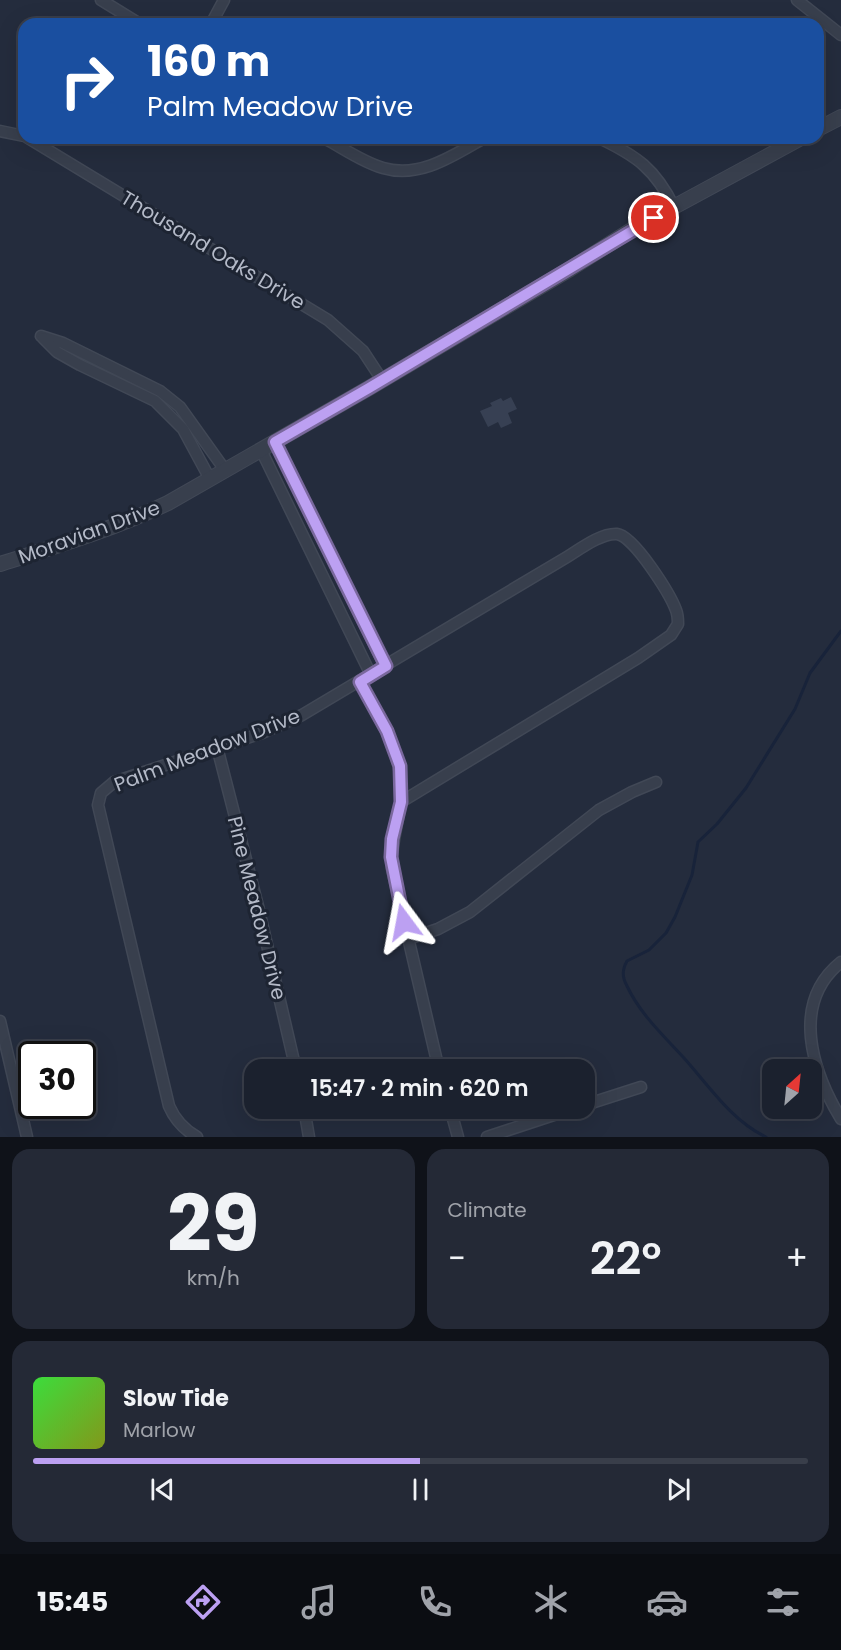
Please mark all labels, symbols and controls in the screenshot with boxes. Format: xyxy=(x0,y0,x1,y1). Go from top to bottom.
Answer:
text: 160 m xyxy=(147,32,270,91)
icon: right xyxy=(48,42,126,120)
text: Palm Meadow Drive xyxy=(147,88,413,125)
street label: Thousand Oaks Drive xyxy=(116,184,310,316)
pin xyxy=(628,192,679,243)
icon: arrive xyxy=(637,201,670,234)
street label: Moravian Drive xyxy=(14,493,164,571)
street label: Palm Meadow Drive xyxy=(110,702,304,798)
street label: Pine Meadow Drive xyxy=(221,813,293,1003)
position arrow xyxy=(372,890,436,954)
speed limit sign: 30 xyxy=(18,1041,96,1119)
north arrow xyxy=(762,1059,822,1119)
map controls xyxy=(762,1059,822,1119)
text: 15:47 · 2 min · 620 m xyxy=(310,1073,529,1104)
text: 29 xyxy=(167,1169,260,1278)
text: Climate xyxy=(448,1196,527,1224)
text: 22° xyxy=(590,1227,661,1290)
text: − xyxy=(448,1235,466,1282)
text: + xyxy=(785,1235,808,1282)
text: km/h xyxy=(187,1264,240,1292)
text: Slow Tide xyxy=(123,1383,229,1414)
text: Marlow xyxy=(123,1416,195,1444)
icon: previous xyxy=(146,1473,179,1506)
icon: pause xyxy=(404,1473,437,1506)
icon: next xyxy=(662,1473,695,1506)
icon: directions xyxy=(182,1581,224,1623)
icon: music xyxy=(298,1581,340,1623)
icon: phone xyxy=(414,1581,456,1623)
icon: climate xyxy=(530,1581,572,1623)
icon: car xyxy=(646,1581,688,1623)
icon: filters xyxy=(762,1581,804,1623)
text: 15:45 xyxy=(37,1583,108,1620)

